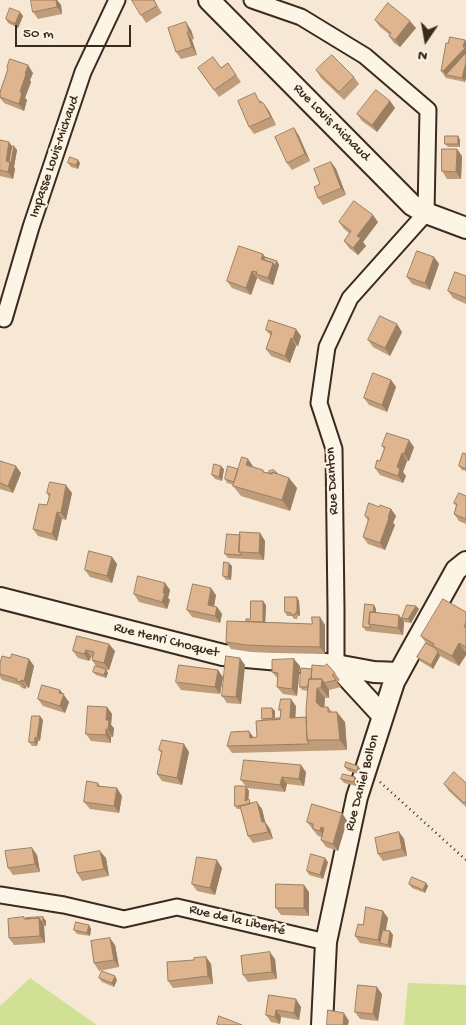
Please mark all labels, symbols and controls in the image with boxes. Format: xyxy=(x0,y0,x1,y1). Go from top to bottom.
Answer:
scale bar xyxy=(18,15,134,47)
north arrow xyxy=(401,15,451,65)
text: 50 m xyxy=(23,25,54,43)
text: N xyxy=(417,46,429,64)
street label: Rue Louis Michaud xyxy=(289,81,373,165)
street label: Impasse Louis-Michaud xyxy=(26,94,84,220)
street label: Rue Danton xyxy=(323,447,343,515)
street label: Rue Henri Choquet xyxy=(112,620,220,662)
street label: Rue Daniel Bollon xyxy=(342,733,384,833)
street label: Rue de la Liberté xyxy=(187,902,287,940)

